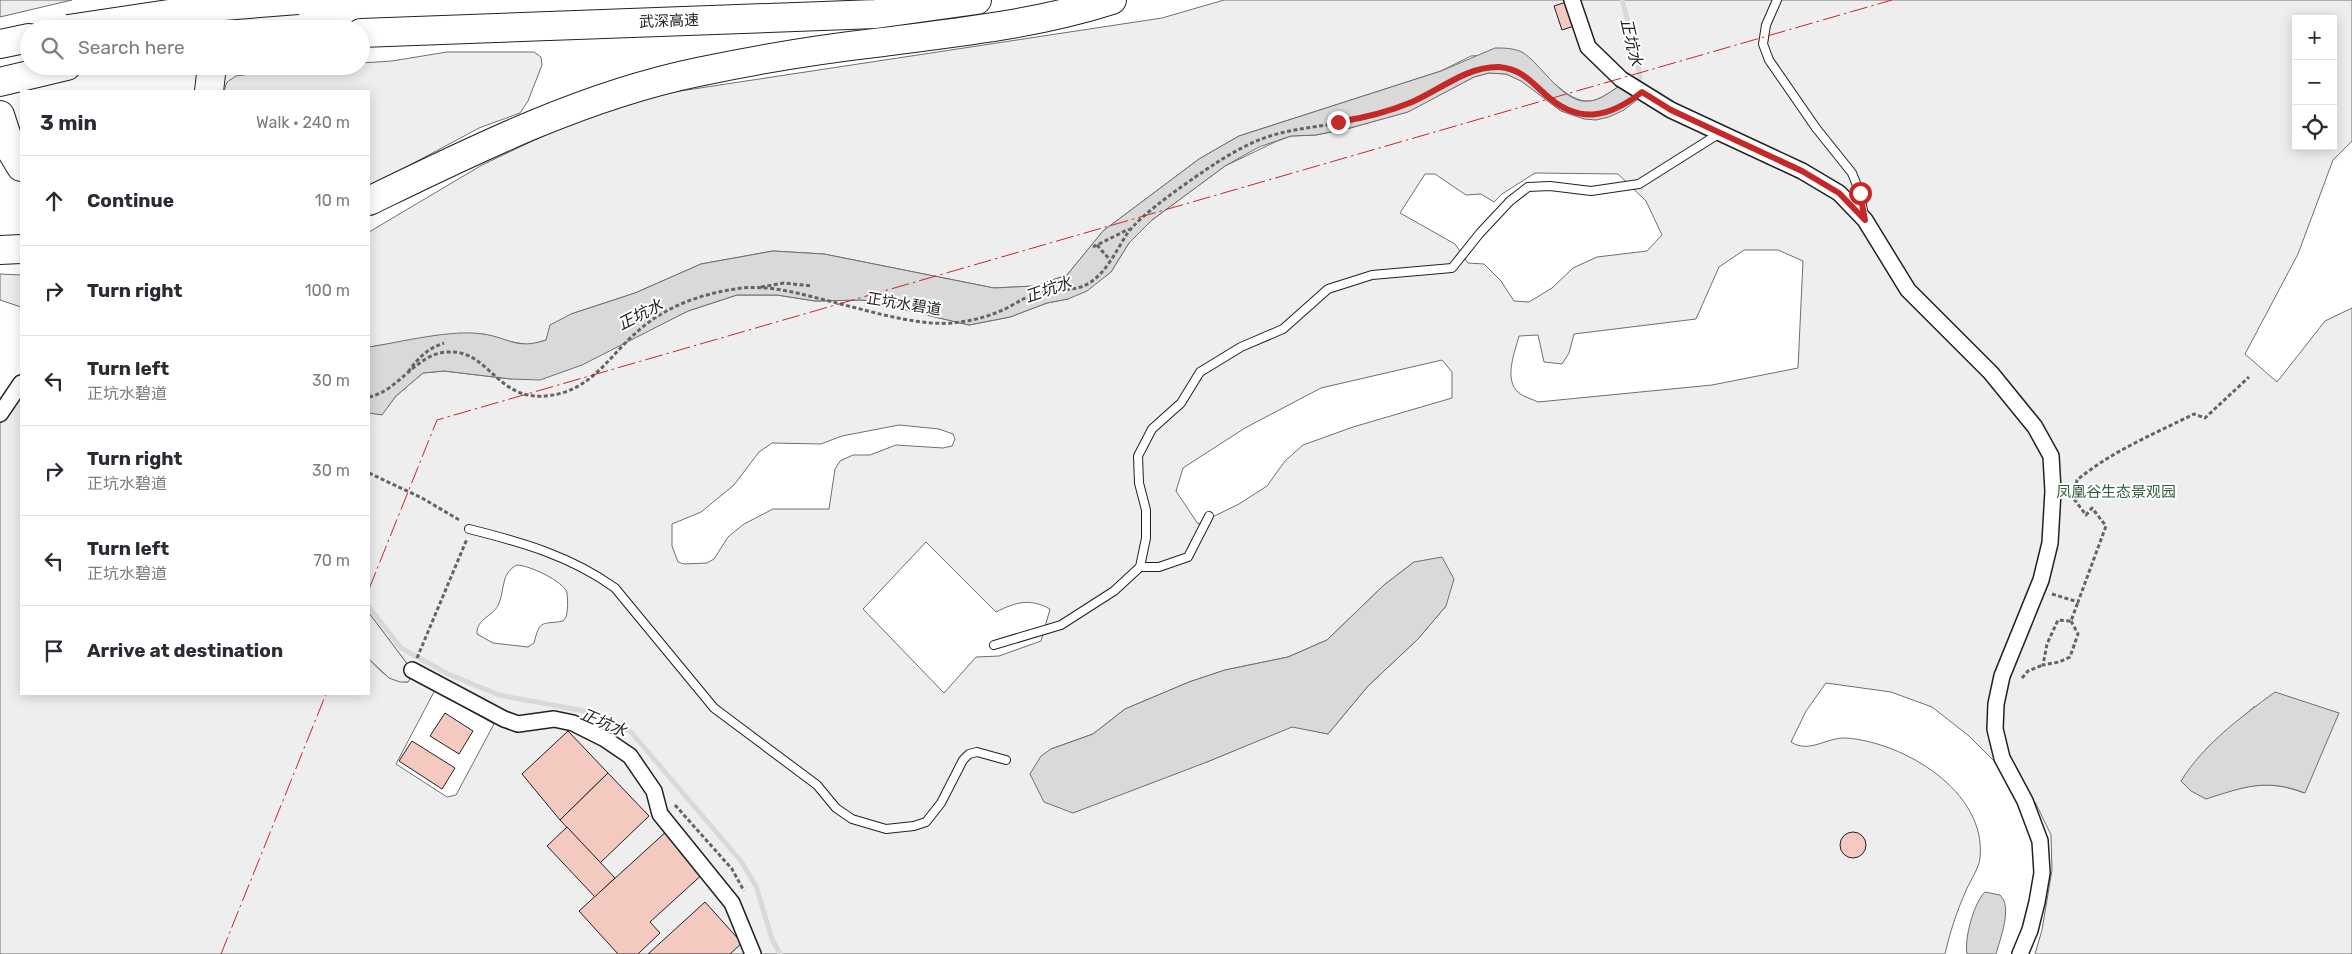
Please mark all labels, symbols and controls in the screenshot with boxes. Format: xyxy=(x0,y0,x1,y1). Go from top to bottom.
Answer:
street label: 武深高速 xyxy=(639,11,699,31)
map controls xyxy=(2292,15,2337,150)
button: + xyxy=(2292,15,2337,60)
water label: 正坑水 xyxy=(1617,17,1646,69)
search box xyxy=(20,20,370,75)
icon: search xyxy=(38,34,66,62)
text: Search here xyxy=(78,36,185,59)
button: − xyxy=(2292,60,2337,105)
button: locate xyxy=(2292,105,2337,150)
text: 3 min xyxy=(40,110,97,135)
route end xyxy=(1327,111,1350,134)
text: Walk · 240 m xyxy=(256,113,350,132)
route start xyxy=(1849,182,1872,205)
icon: ahead xyxy=(40,187,68,215)
text: Continue xyxy=(87,189,174,212)
text: 10 m xyxy=(315,191,350,210)
water label: 正坑水 xyxy=(1022,272,1075,306)
icon: right xyxy=(40,277,68,305)
text: Turn right xyxy=(87,279,182,302)
text: 100 m xyxy=(305,281,350,300)
street label: 正坑水碧道 xyxy=(866,289,942,319)
water label: 正坑水 xyxy=(615,295,667,334)
text: Turn left xyxy=(87,357,169,380)
icon: left xyxy=(40,367,68,395)
text: 30 m xyxy=(312,371,350,390)
text: 正坑水碧道 xyxy=(87,384,167,403)
text: Turn right xyxy=(87,447,182,470)
icon: right xyxy=(40,457,68,485)
text: 30 m xyxy=(312,461,350,480)
text: 正坑水碧道 xyxy=(87,474,167,493)
park label: 凤凰谷生态景观园 xyxy=(2056,483,2176,501)
text: Turn left xyxy=(87,537,169,560)
icon: left xyxy=(40,547,68,575)
text: 70 m xyxy=(313,551,350,570)
text: 正坑水碧道 xyxy=(87,564,167,583)
icon: arrive xyxy=(40,637,68,665)
text: Arrive at destination xyxy=(87,639,283,662)
water label: 正坑水 xyxy=(578,704,631,741)

